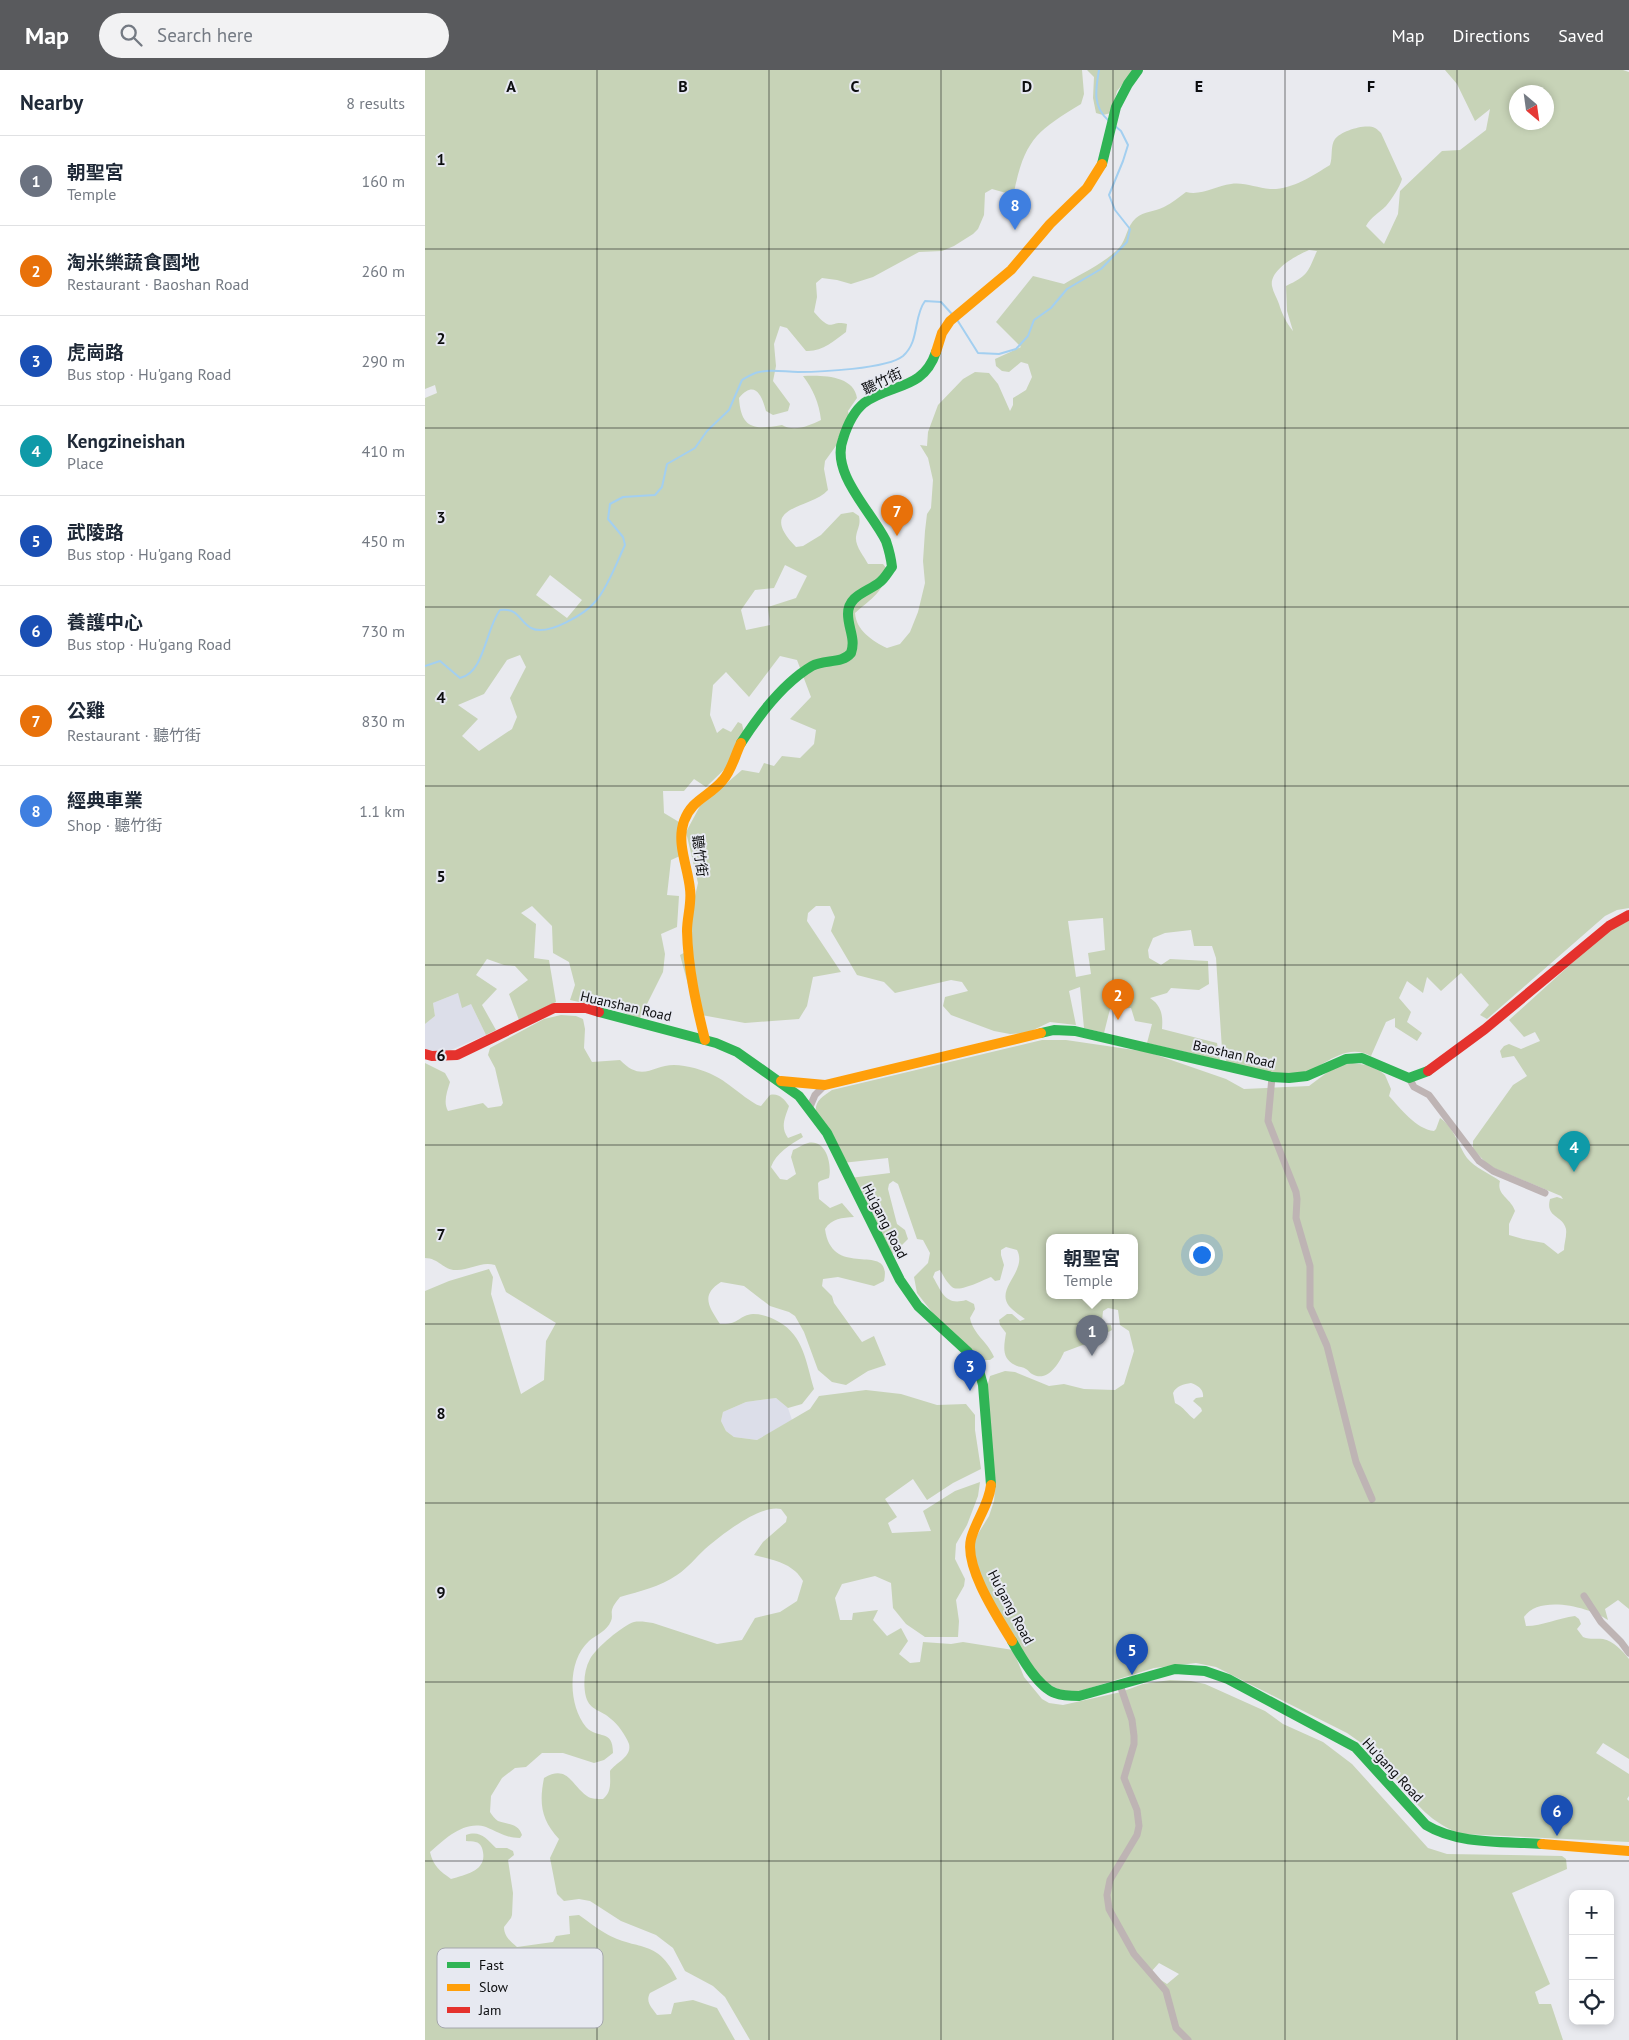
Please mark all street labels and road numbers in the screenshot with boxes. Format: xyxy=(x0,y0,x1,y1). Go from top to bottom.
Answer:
street label: 聽竹街 xyxy=(859,364,905,398)
street label: 聽竹街 xyxy=(689,834,711,878)
street label: Huanshan Road xyxy=(579,987,673,1025)
street label: Baoshan Road xyxy=(1191,1036,1277,1072)
street label: Hu'gang Road xyxy=(858,1181,912,1261)
street label: Hu'gang Road xyxy=(984,1567,1038,1647)
street label: Hu'gang Road xyxy=(1359,1734,1427,1806)

